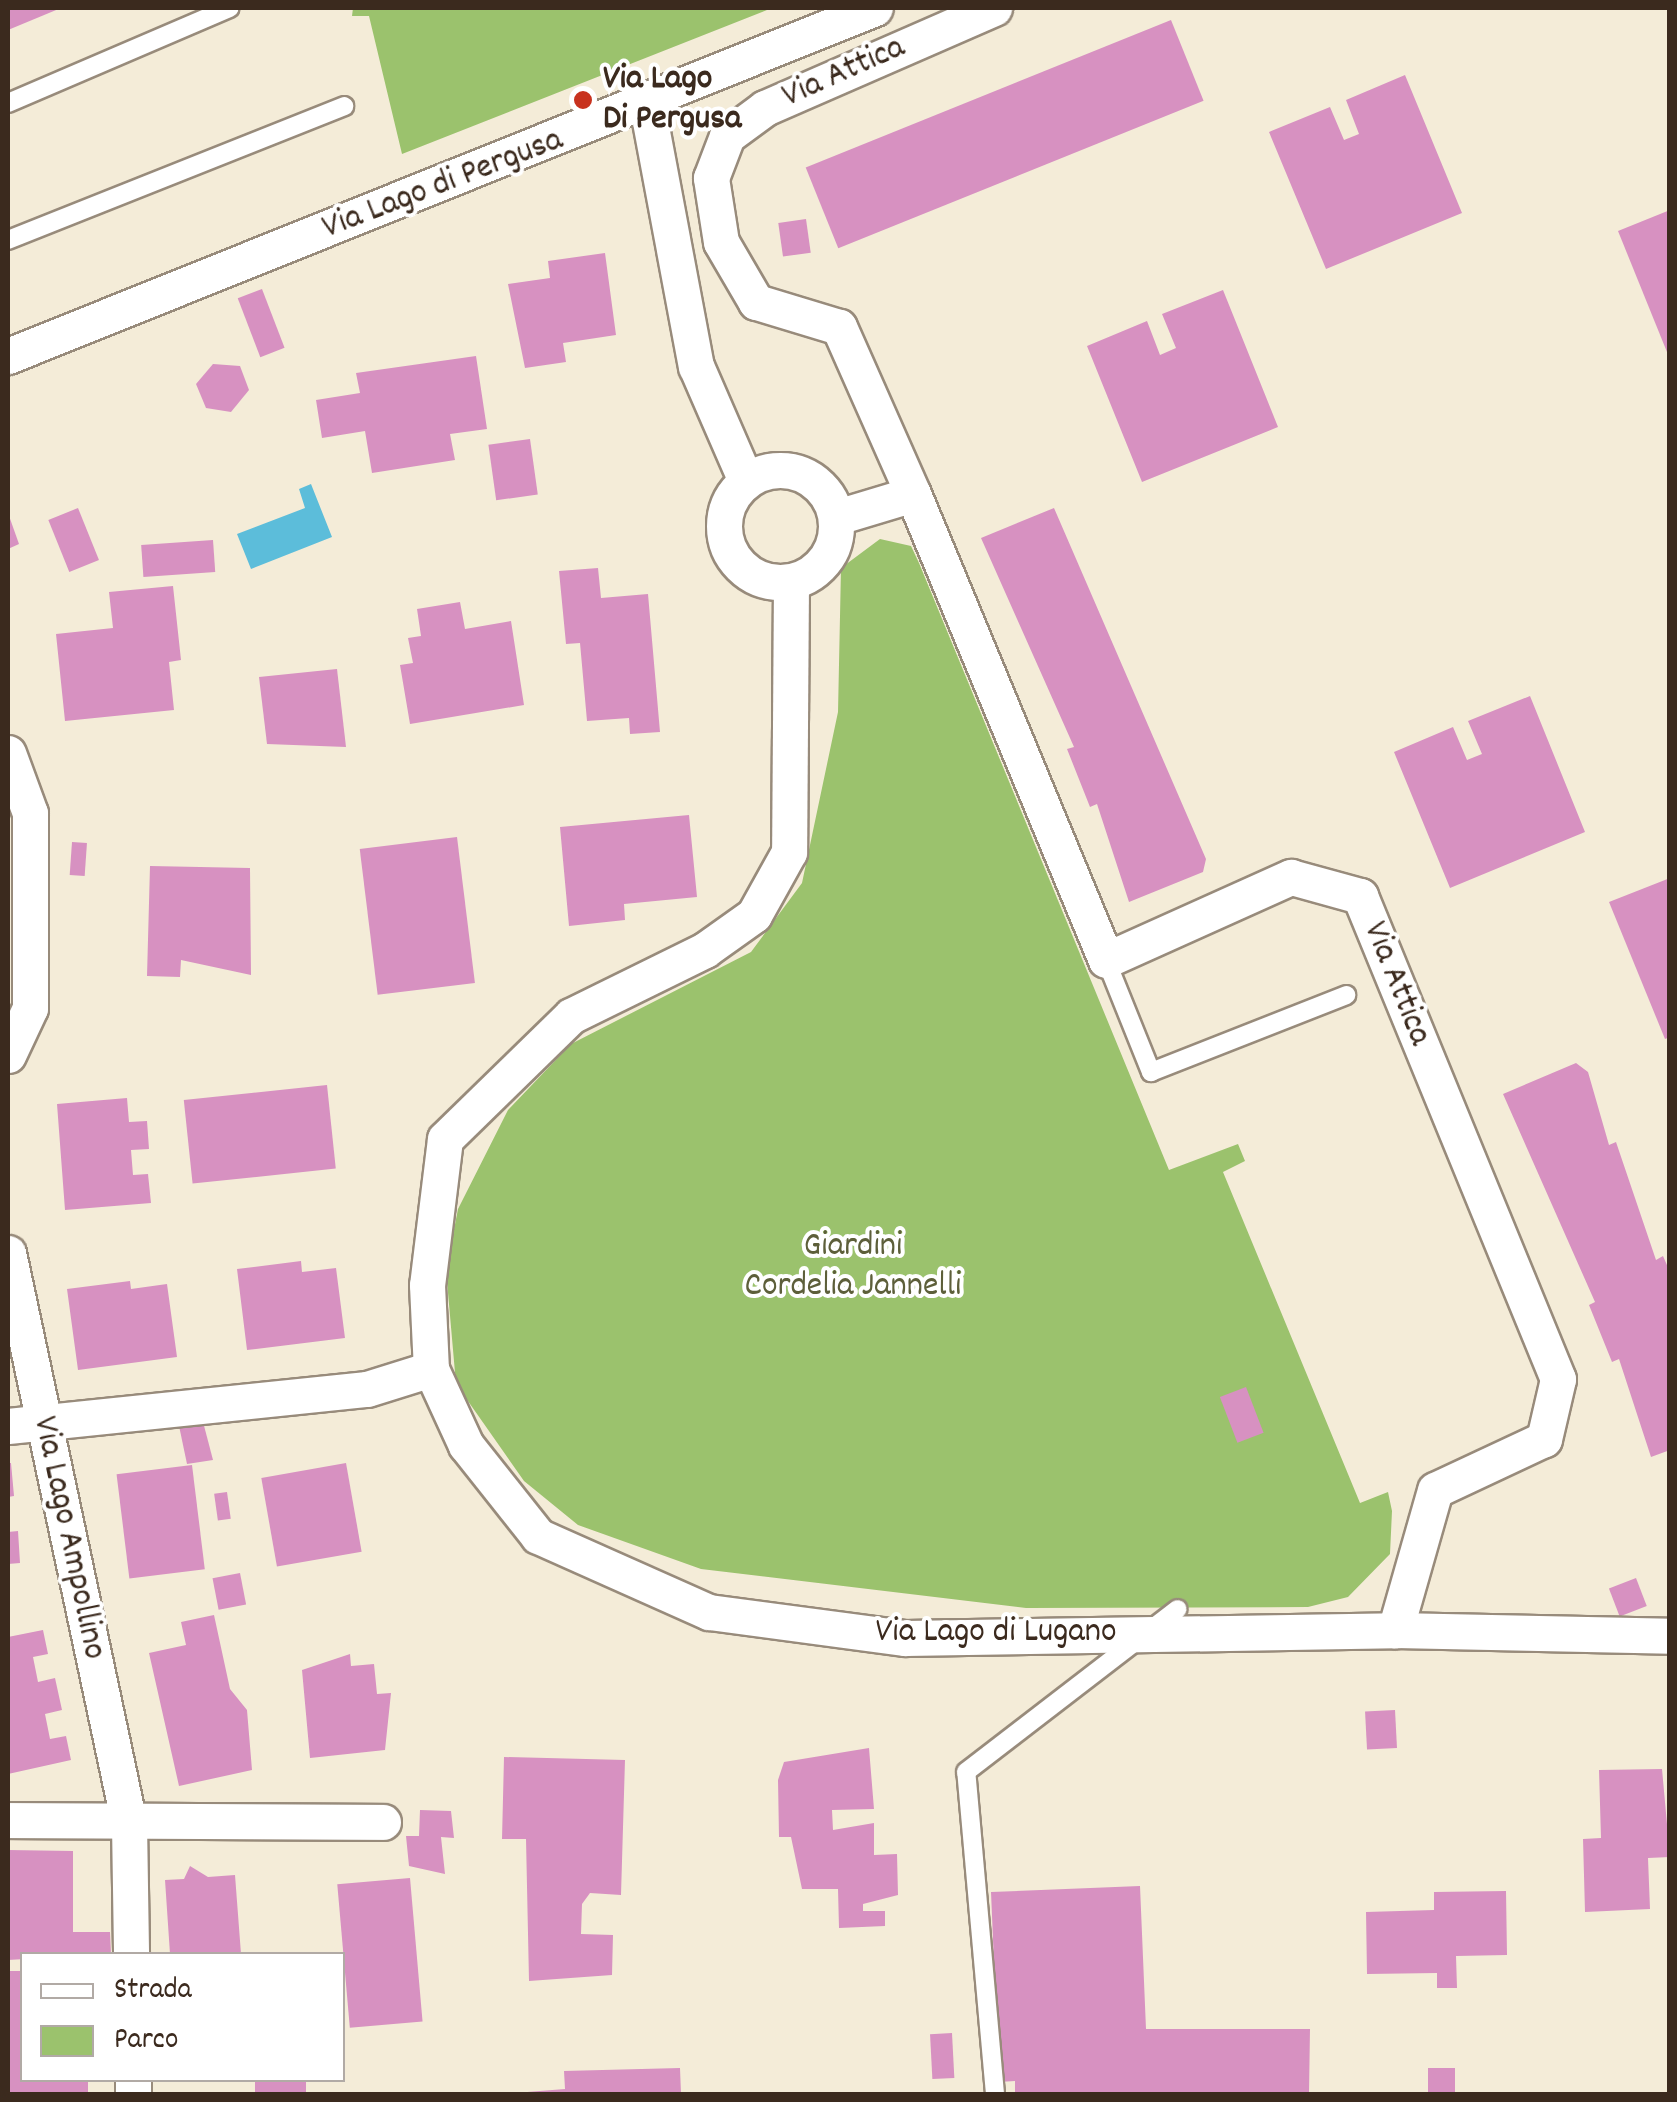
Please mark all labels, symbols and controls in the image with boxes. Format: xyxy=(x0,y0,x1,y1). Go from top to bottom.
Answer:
street label: Via Attica xyxy=(776,27,912,119)
place label: Via Lago Di Pergusa xyxy=(603,59,741,141)
marker: Via Lago Di Pergusa xyxy=(572,89,594,111)
street label: Via Lago di Pergusa xyxy=(317,120,569,250)
street label: Via Attica xyxy=(1352,916,1440,1052)
park label: Giardini Cordelia Jannelli xyxy=(745,1226,961,1308)
street label: Via Lago Ampollino xyxy=(22,1413,114,1663)
street label: Via Lago di Lugano xyxy=(875,1612,1117,1654)
legend xyxy=(20,1952,345,2082)
text: Strada xyxy=(114,1970,192,2013)
text: Parco xyxy=(114,2020,178,2063)

